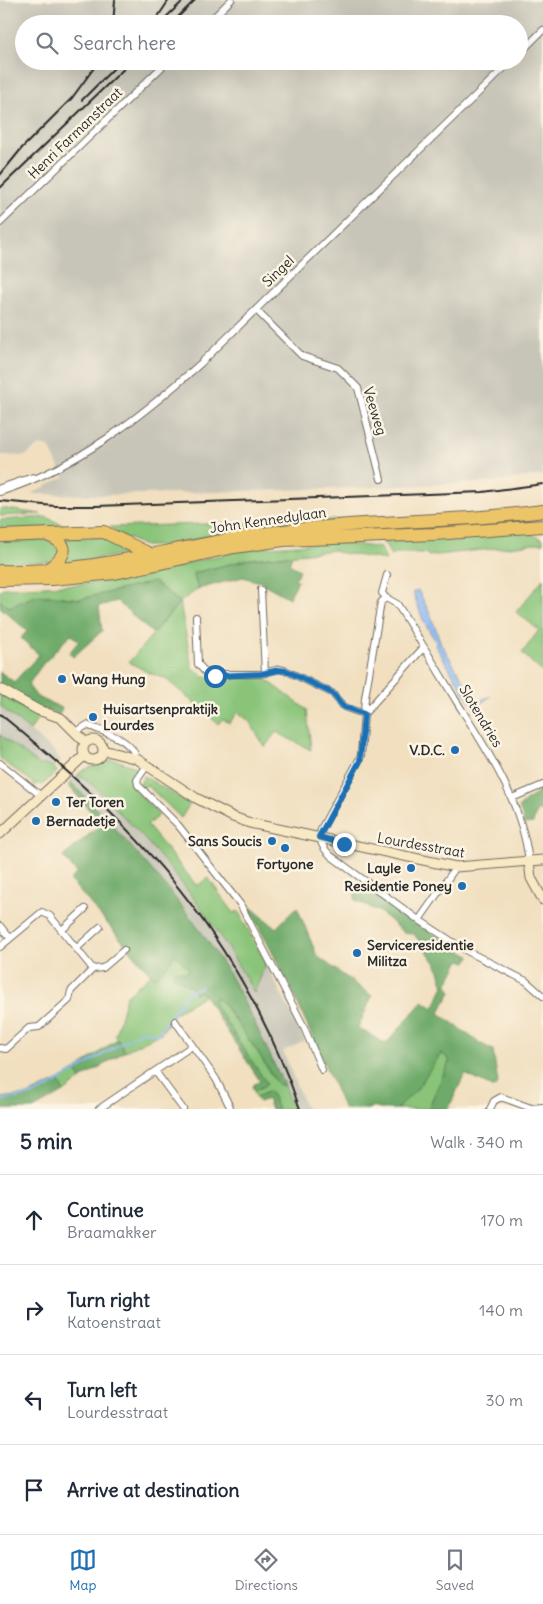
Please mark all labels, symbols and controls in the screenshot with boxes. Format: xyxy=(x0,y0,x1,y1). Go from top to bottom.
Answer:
search box xyxy=(15,15,528,70)
icon: search xyxy=(33,29,61,57)
text: Search here xyxy=(73,31,176,55)
street label: Henri Farmanstraat xyxy=(24,83,126,183)
street label: Singel xyxy=(258,251,298,291)
street label: Veeweg xyxy=(359,385,391,437)
street label: John Kennedylaan xyxy=(209,503,327,537)
route start xyxy=(204,665,227,688)
place label: Wang Hung xyxy=(72,670,146,688)
marker: Wang Hung xyxy=(56,673,68,685)
street label: Slotendries xyxy=(455,681,507,751)
place label: Huisartsenpraktijk Lourdes xyxy=(103,700,218,734)
marker: Huisartsenpraktijk Lourdes xyxy=(87,711,99,723)
place label: V.D.C. xyxy=(409,741,445,759)
marker: V.D.C. xyxy=(449,744,461,756)
place label: Ter Toren xyxy=(66,793,124,811)
marker: Ter Toren xyxy=(50,796,62,808)
place label: Bernadetje xyxy=(46,812,116,830)
marker: Bernadetje xyxy=(30,815,42,827)
street label: Lourdesstraat xyxy=(376,828,466,862)
place label: Sans Soucis xyxy=(188,832,263,850)
route end xyxy=(333,833,356,856)
marker: Sans Soucis xyxy=(266,835,278,847)
marker: Fortyone xyxy=(279,842,291,854)
place label: Fortyone xyxy=(256,855,314,873)
place label: Layle xyxy=(367,859,401,877)
marker: Layle xyxy=(405,862,417,874)
place label: Residentie Poney xyxy=(344,877,452,895)
marker: Residentie Poney xyxy=(456,880,468,892)
place label: Serviceresidentie Militza xyxy=(367,936,474,970)
marker: Serviceresidentie Militza xyxy=(351,947,363,959)
text: 5 min xyxy=(20,1128,72,1155)
text: Walk · 340 m xyxy=(430,1132,523,1152)
text: Continue xyxy=(67,1198,144,1222)
icon: ahead xyxy=(20,1206,48,1234)
text: 170 m xyxy=(480,1210,523,1230)
text: Braamakker xyxy=(67,1222,157,1242)
text: Turn right xyxy=(67,1288,150,1312)
icon: right xyxy=(20,1296,48,1324)
text: 140 m xyxy=(479,1300,523,1320)
text: Katoenstraat xyxy=(67,1312,161,1332)
text: Turn left xyxy=(67,1378,137,1402)
icon: left xyxy=(20,1386,48,1414)
text: 30 m xyxy=(486,1390,523,1410)
text: Lourdesstraat xyxy=(67,1402,168,1422)
icon: arrive xyxy=(20,1476,48,1504)
text: Arrive at destination xyxy=(67,1478,240,1502)
tab: Map xyxy=(69,1546,97,1594)
tab: Directions xyxy=(235,1546,298,1594)
tab: Saved xyxy=(436,1546,474,1594)

